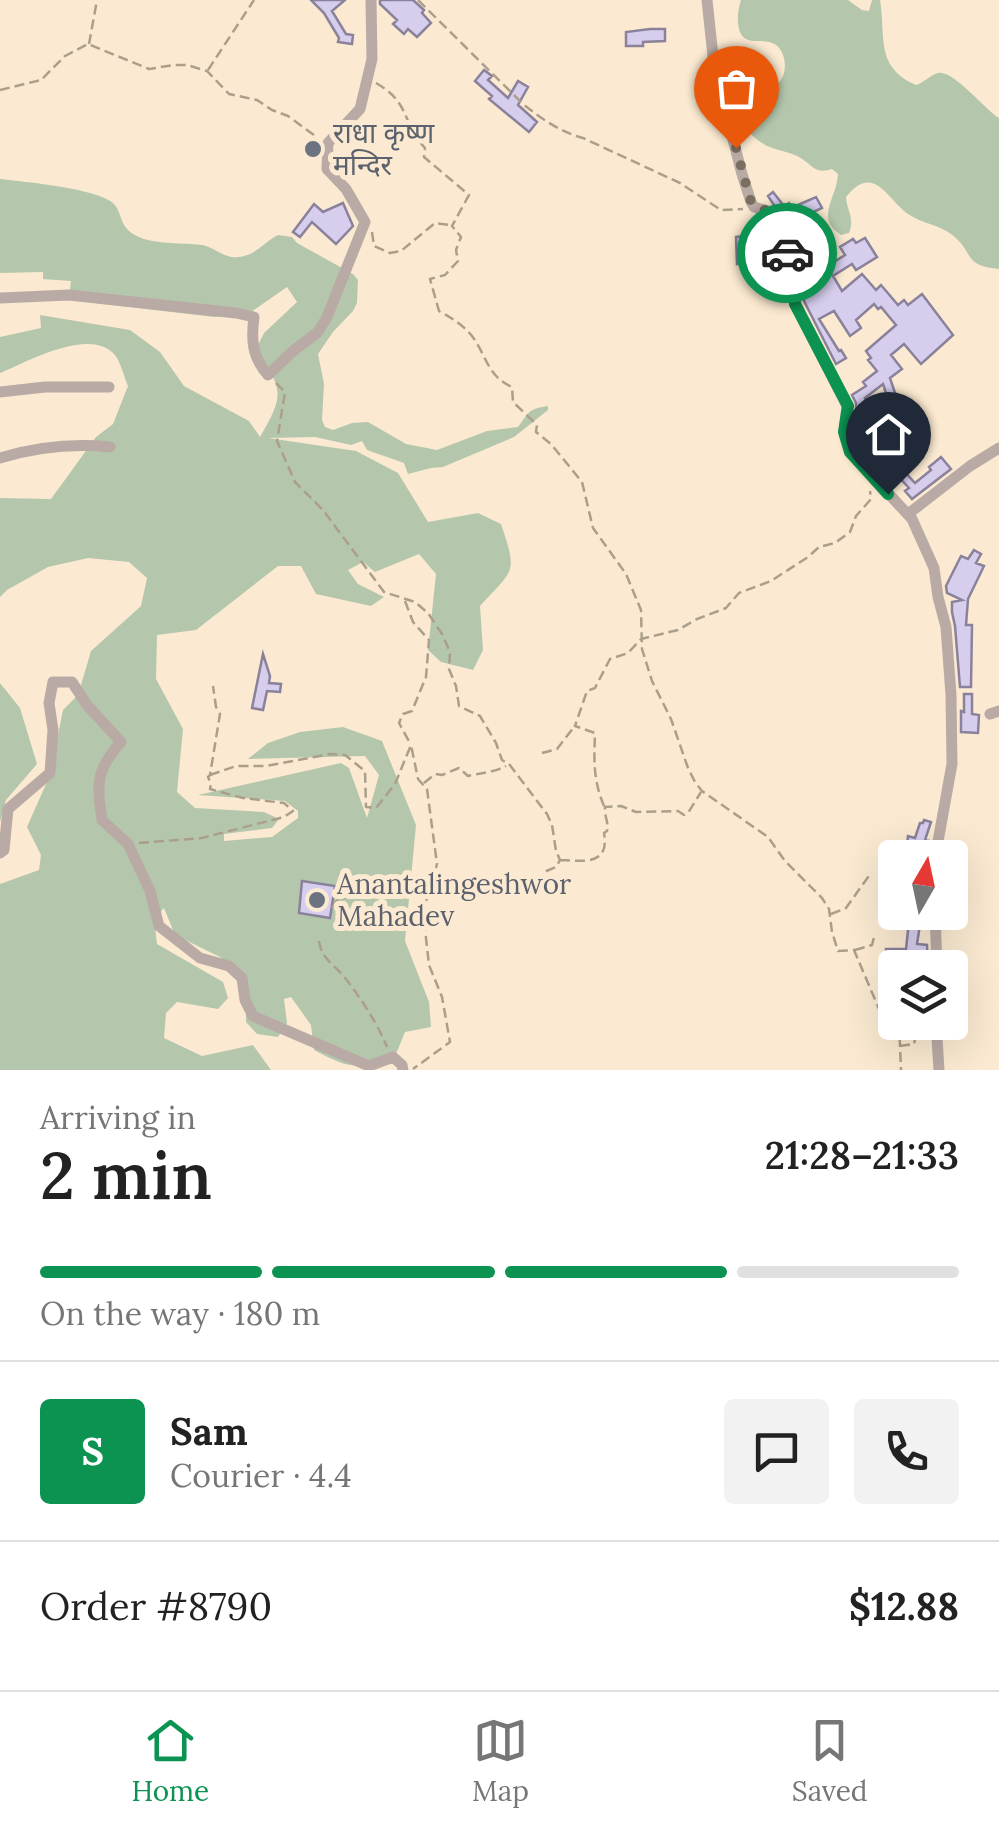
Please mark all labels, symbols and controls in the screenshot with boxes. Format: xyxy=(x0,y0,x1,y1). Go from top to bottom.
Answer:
pin xyxy=(694,46,779,149)
icon: bag xyxy=(709,61,764,116)
place label: राधा कृष्ण मन्दिर xyxy=(333,115,435,183)
marker: राधा कृष्ण मन्दिर xyxy=(302,138,324,160)
courier xyxy=(737,203,837,303)
icon: car xyxy=(760,226,815,281)
pin xyxy=(846,392,931,495)
icon: home xyxy=(861,407,916,462)
north arrow xyxy=(878,840,968,930)
map controls xyxy=(878,840,968,1040)
place label: Anantalingeshwor Mahadev xyxy=(336,866,571,934)
marker: Anantalingeshwor Mahadev xyxy=(306,889,328,911)
button: layers xyxy=(878,950,968,1040)
text: Arriving in xyxy=(40,1097,196,1138)
text: 21:28–21:33 xyxy=(765,1131,959,1179)
text: 2 min xyxy=(40,1134,212,1217)
text: On the way · 180 m xyxy=(40,1293,320,1334)
button: chat xyxy=(724,1399,829,1504)
button: phone xyxy=(854,1399,959,1504)
text: Sam xyxy=(170,1407,248,1455)
text: S xyxy=(81,1427,104,1475)
text: Courier · 4.4 xyxy=(170,1455,352,1496)
text: Order #8790 xyxy=(40,1582,272,1630)
text: $12.88 xyxy=(849,1582,959,1630)
tab: Home xyxy=(131,1713,209,1809)
tab: Map xyxy=(472,1713,529,1809)
tab: Saved xyxy=(792,1713,868,1809)

